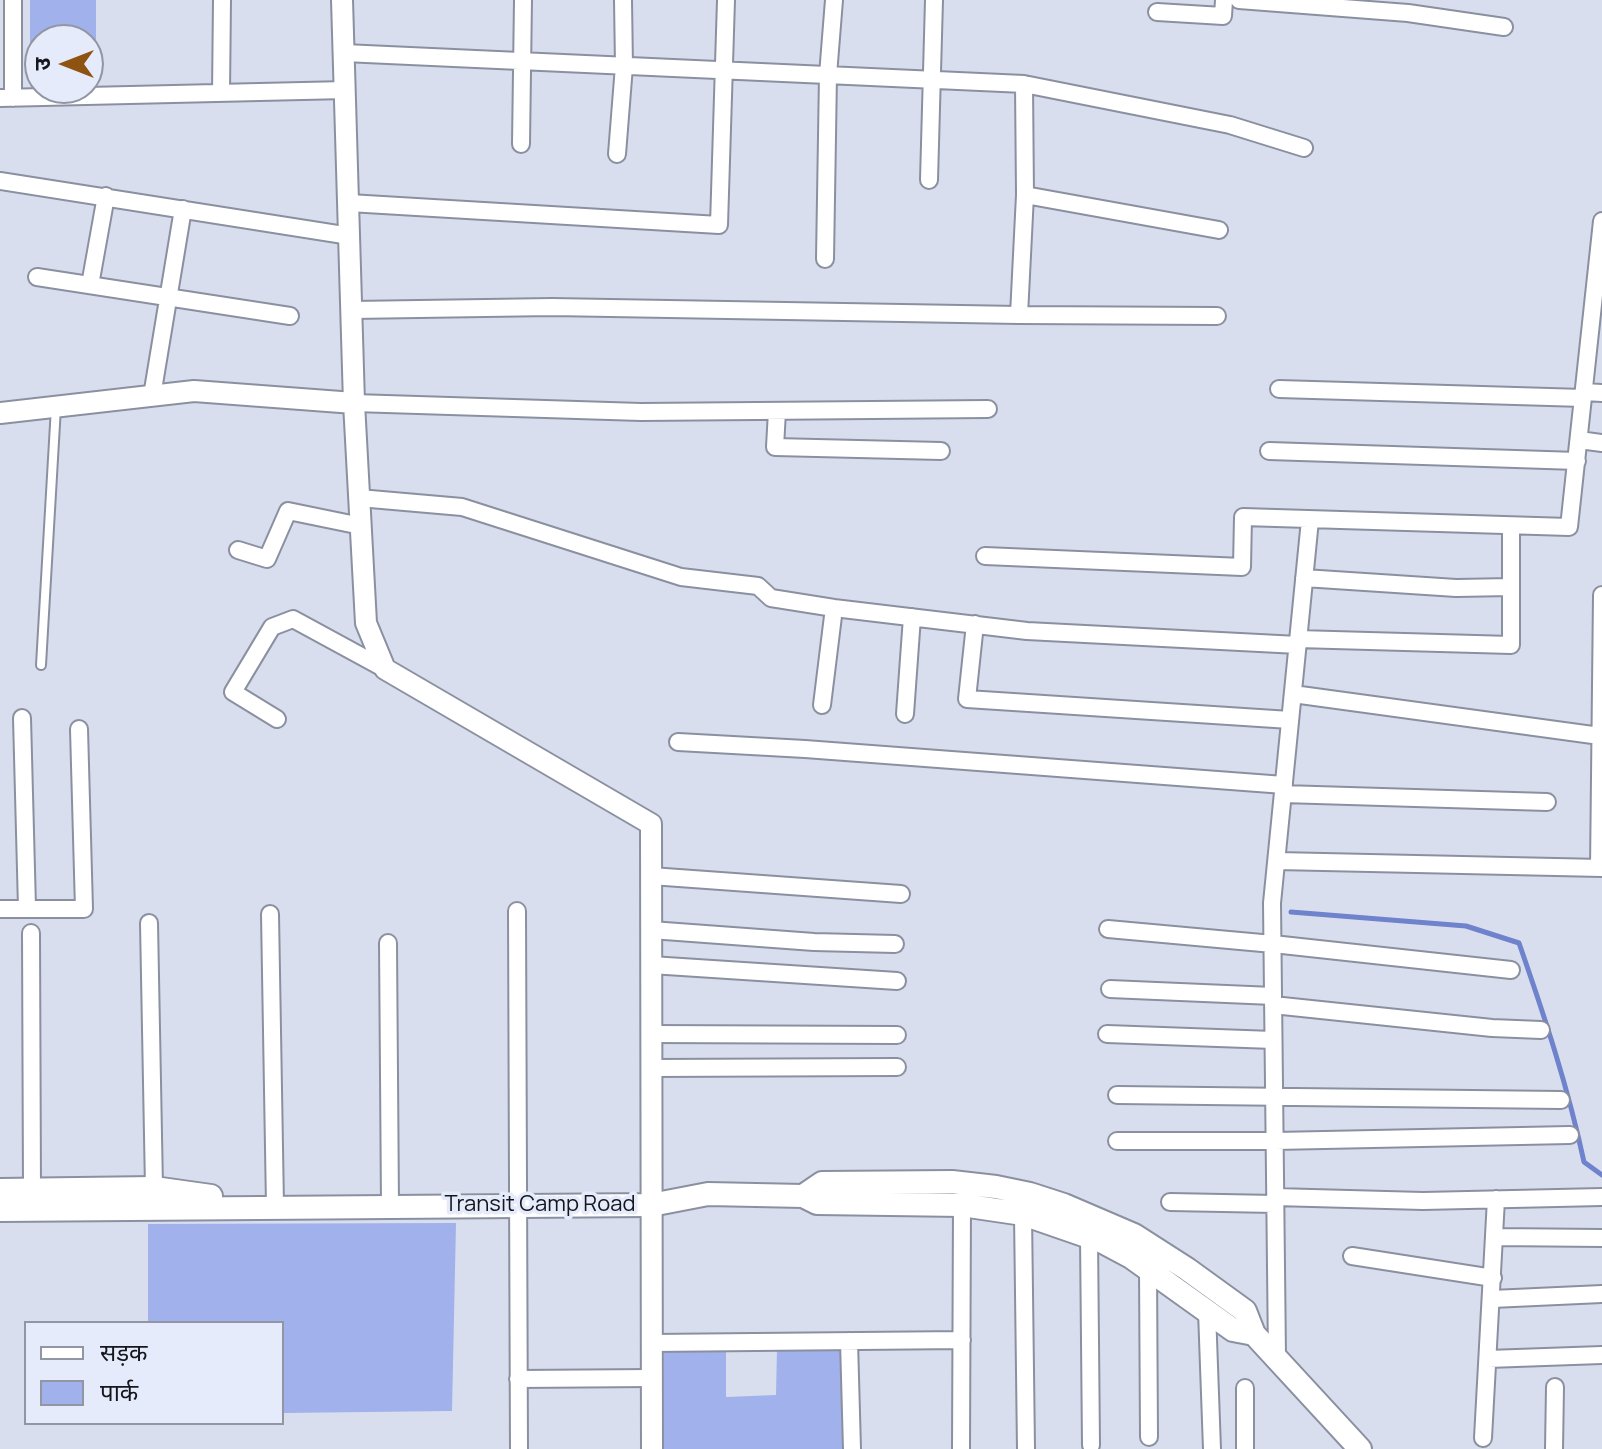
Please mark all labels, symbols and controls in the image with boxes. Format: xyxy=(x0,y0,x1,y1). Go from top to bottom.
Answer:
north arrow xyxy=(24,24,104,104)
text: उ xyxy=(27,58,57,70)
street label: Transit Camp Road xyxy=(445,1192,635,1218)
legend xyxy=(24,1321,284,1425)
text: सड़क xyxy=(100,1335,148,1368)
text: पार्क xyxy=(100,1375,138,1408)

